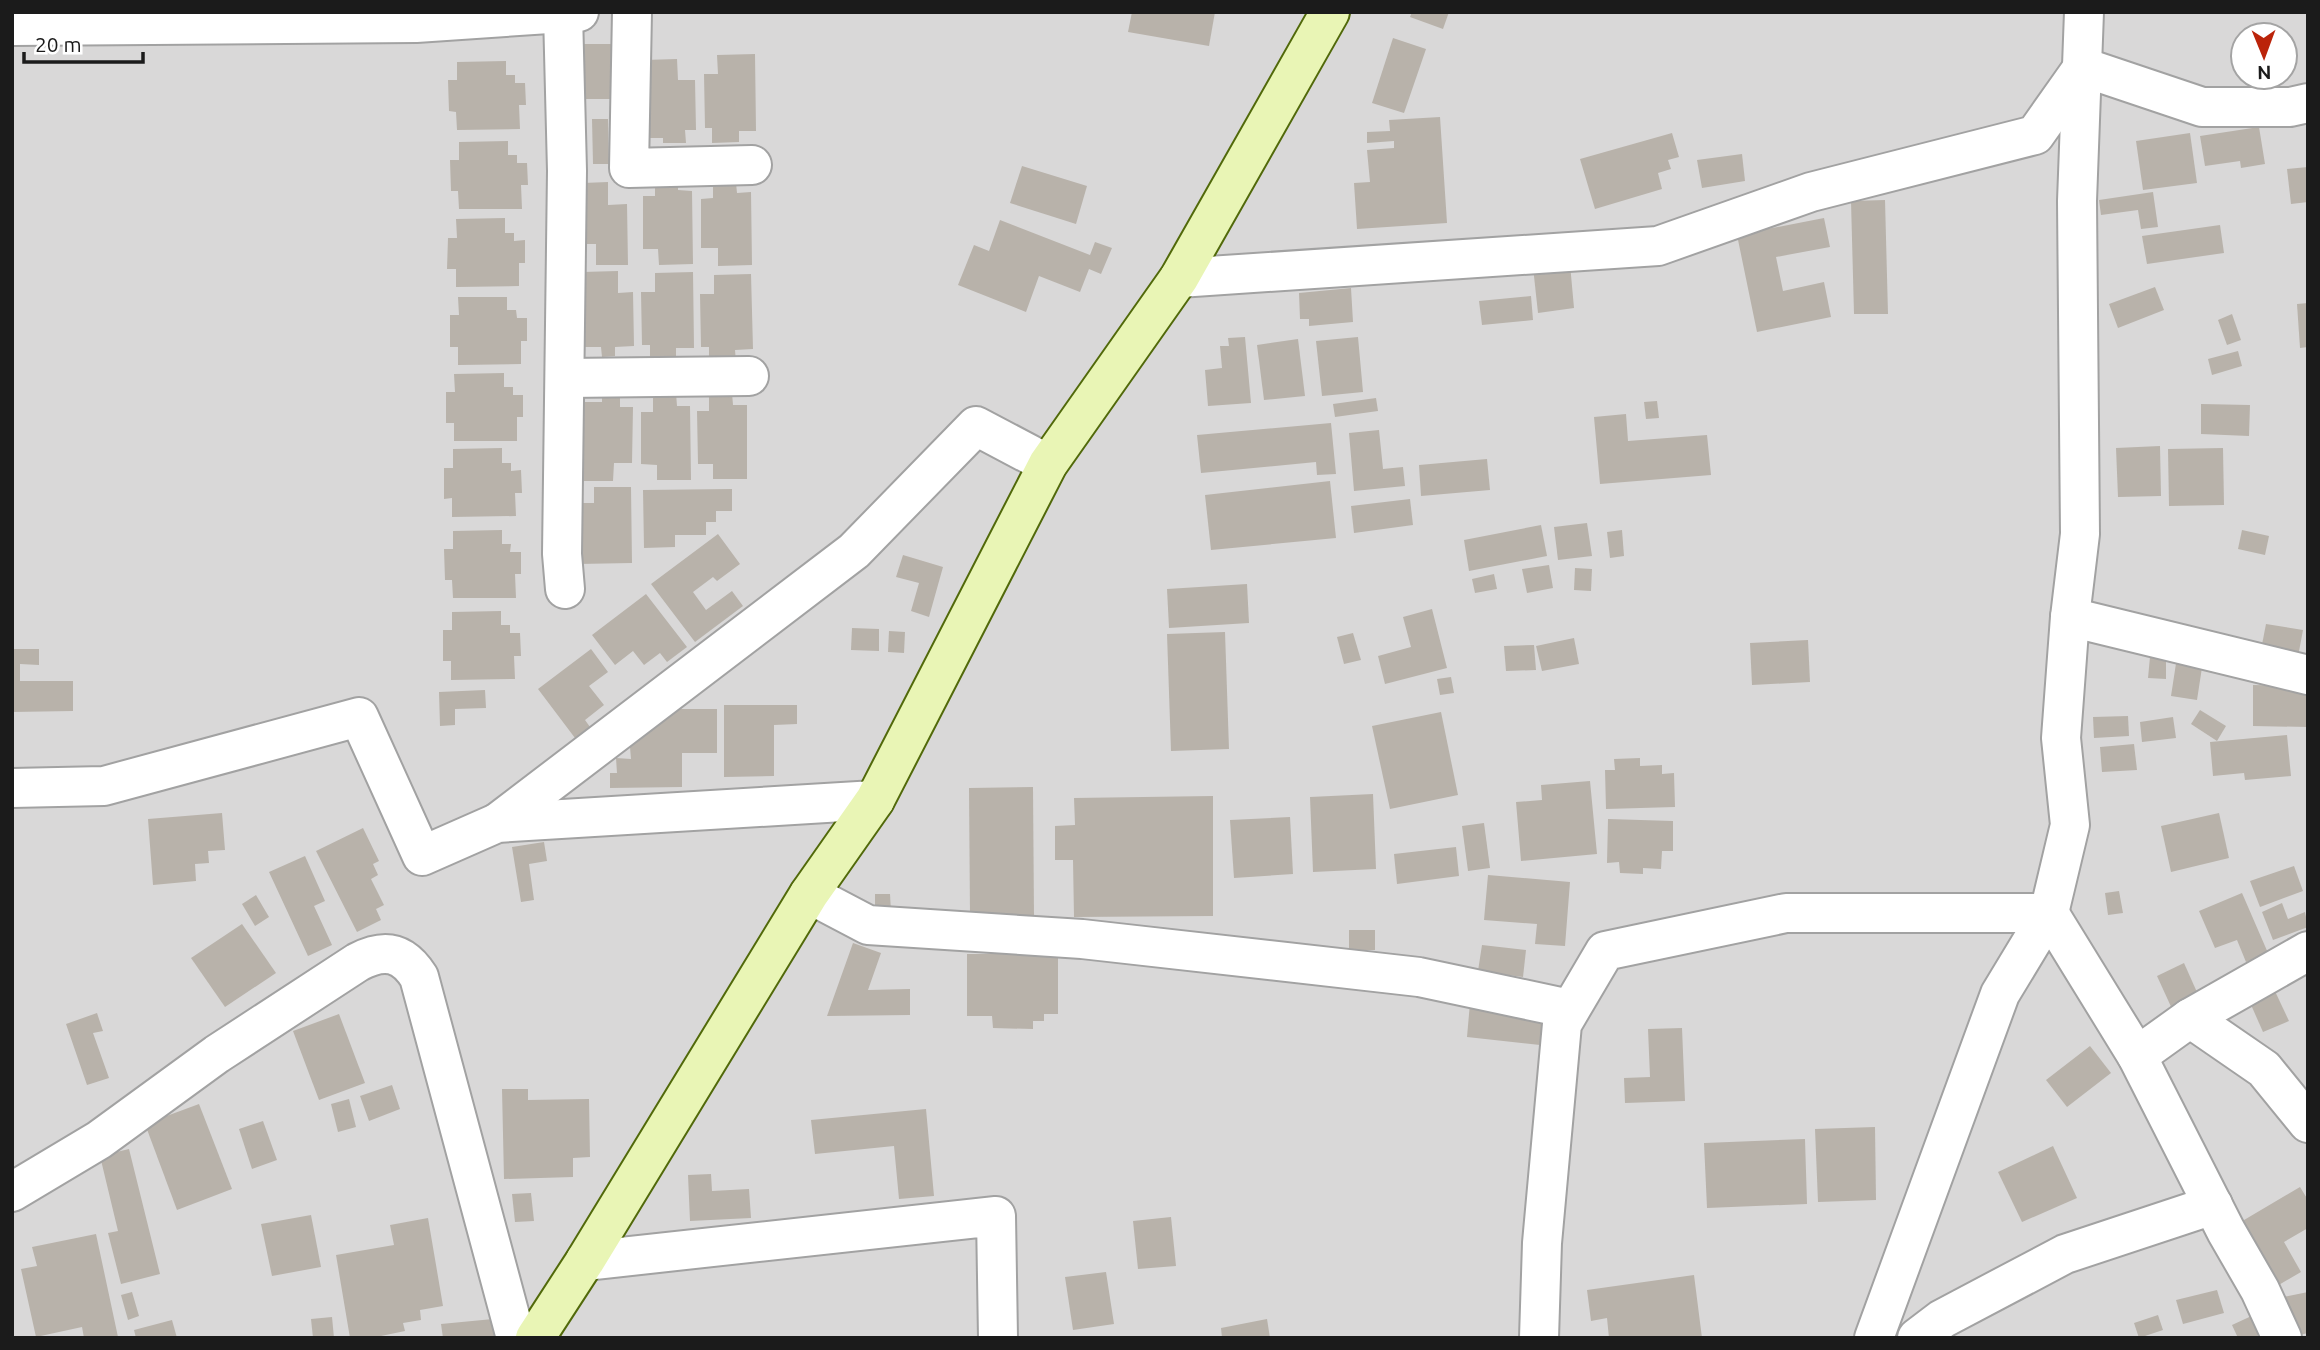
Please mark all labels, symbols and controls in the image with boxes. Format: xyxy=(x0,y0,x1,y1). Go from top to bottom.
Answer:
scale bar xyxy=(24,21,144,65)
north arrow xyxy=(2229,21,2299,91)
text: 20 m xyxy=(35,32,82,56)
text: N xyxy=(2257,62,2272,84)

